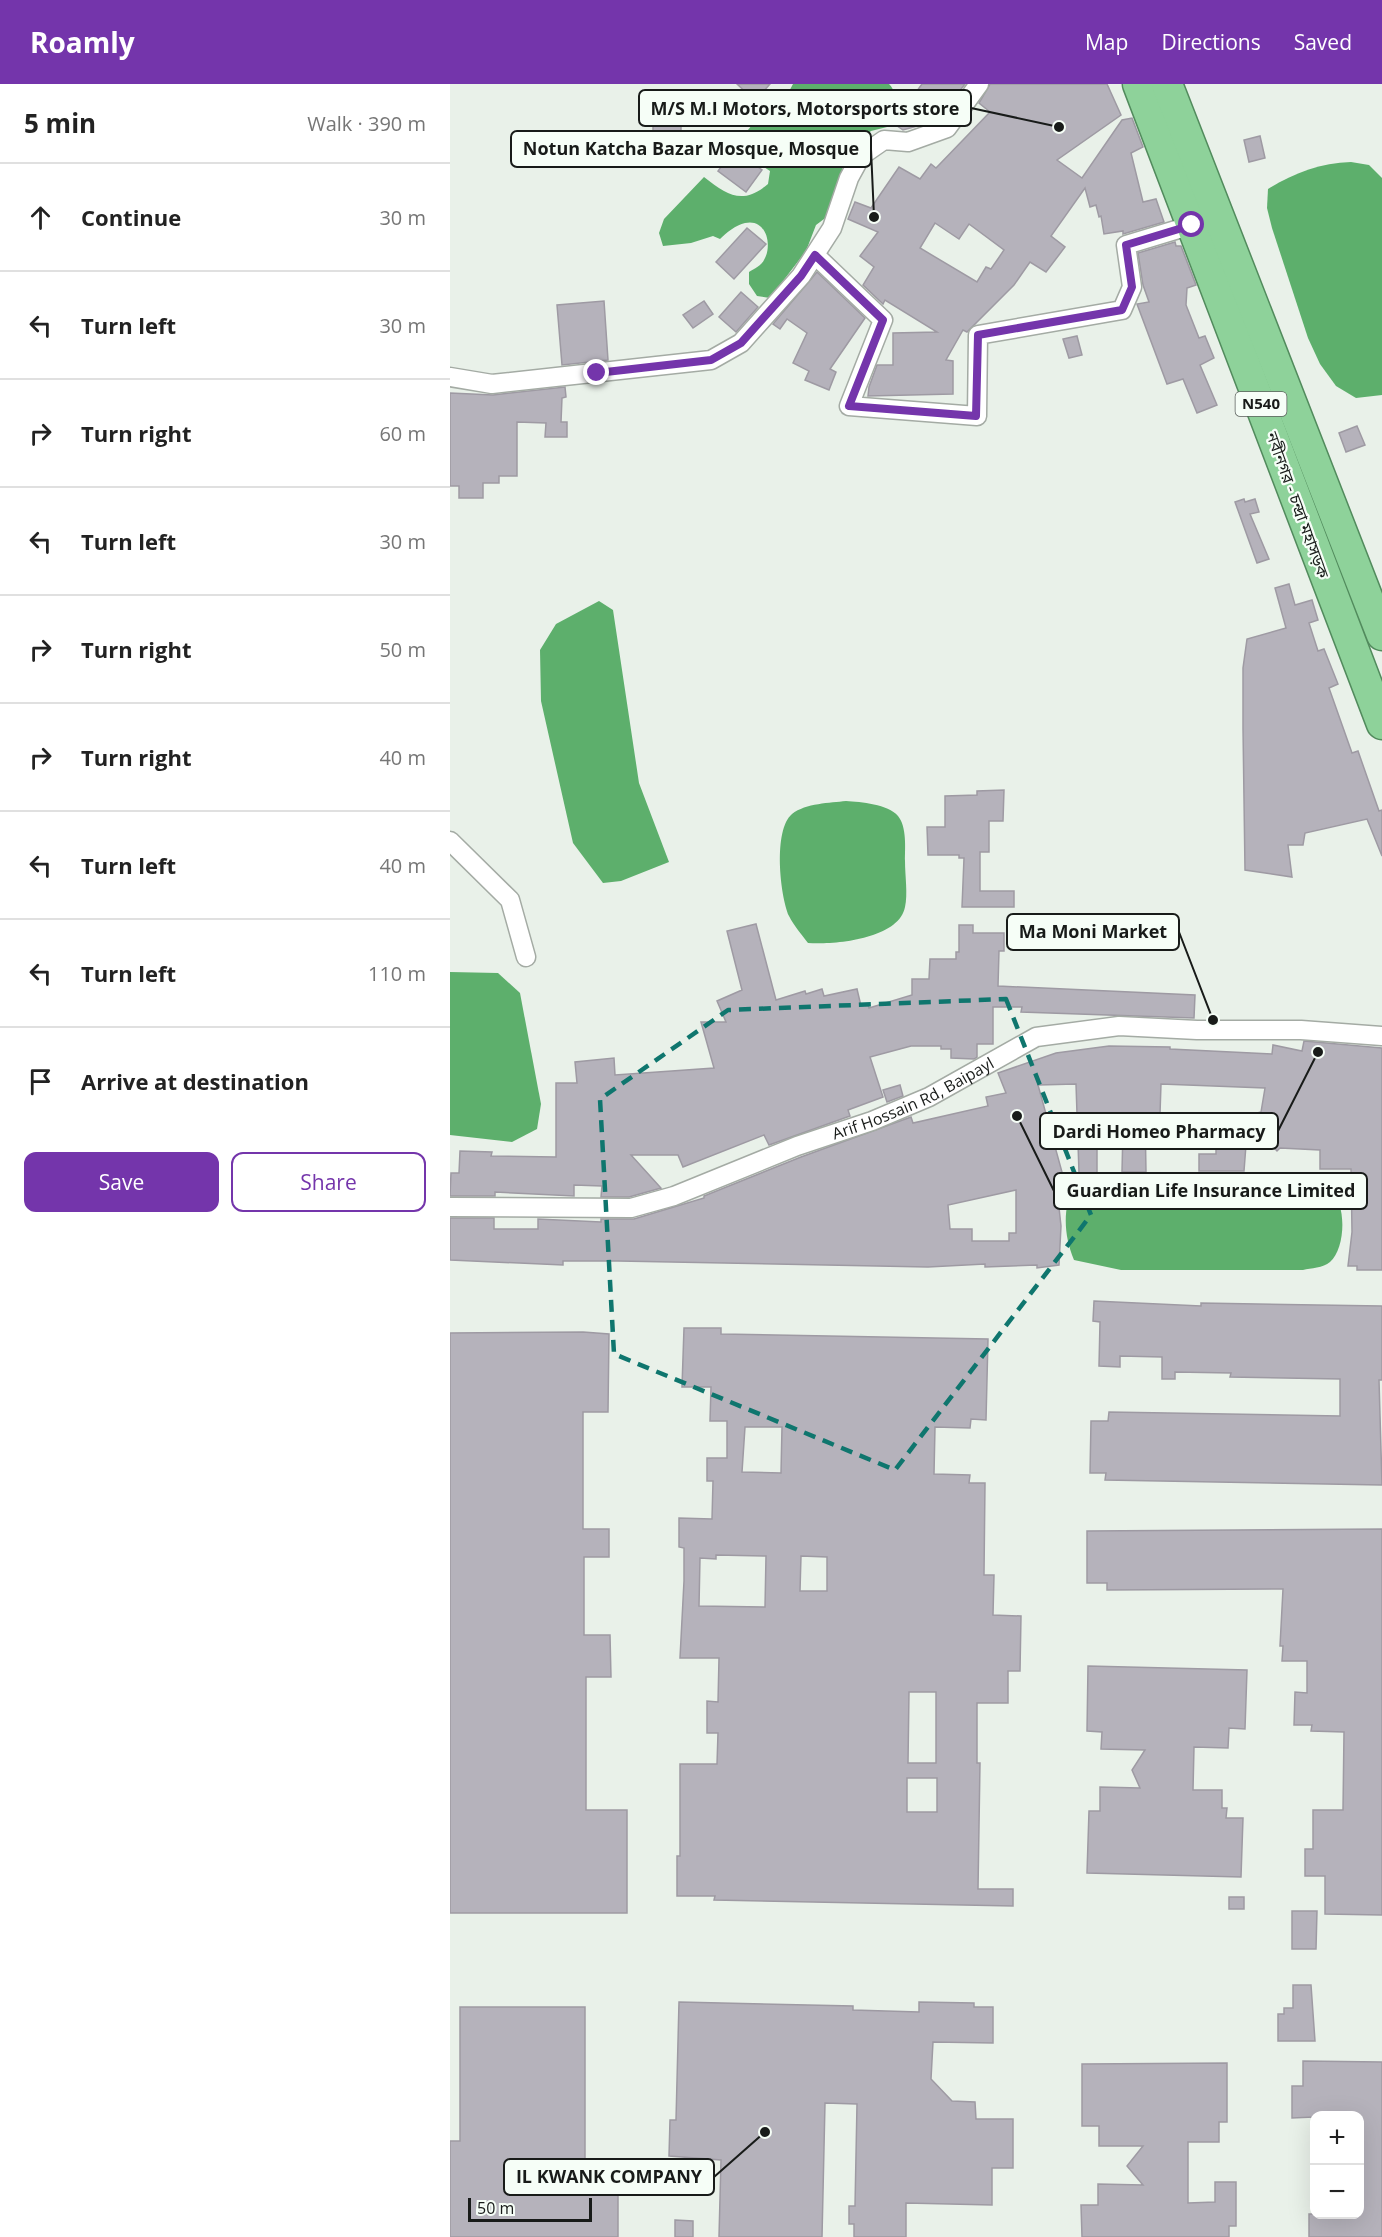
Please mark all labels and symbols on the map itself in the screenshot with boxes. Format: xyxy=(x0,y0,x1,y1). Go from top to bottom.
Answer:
callout: M/S M.I Motors, Motorsports store xyxy=(639,90,971,126)
text: M/S M.I Motors, Motorsports store xyxy=(651,96,959,120)
callout: Notun Katcha Bazar Mosque, Mosque xyxy=(511,131,871,167)
text: Notun Katcha Bazar Mosque, Mosque xyxy=(523,136,859,160)
route start xyxy=(1178,211,1204,237)
route end xyxy=(583,359,609,385)
road number: N540 xyxy=(1236,392,1286,416)
street label: নবীনগর - চন্দ্রা মহাসড়ক xyxy=(1261,428,1335,582)
callout: Ma Moni Market xyxy=(1007,914,1179,950)
text: Ma Moni Market xyxy=(1019,919,1167,943)
street label: Arif Hossain Rd, Baipayl xyxy=(829,1052,998,1145)
callout: Dardi Homeo Pharmacy xyxy=(1040,1113,1278,1149)
text: Dardi Homeo Pharmacy xyxy=(1052,1119,1266,1143)
callout: Guardian Life Insurance Limited xyxy=(1054,1173,1367,1209)
text: Guardian Life Insurance Limited xyxy=(1067,1178,1355,1202)
callout: IL KWANK COMPANY xyxy=(504,2159,714,2195)
text: IL KWANK COMPANY xyxy=(516,2164,703,2188)
scale bar xyxy=(468,2195,592,2222)

